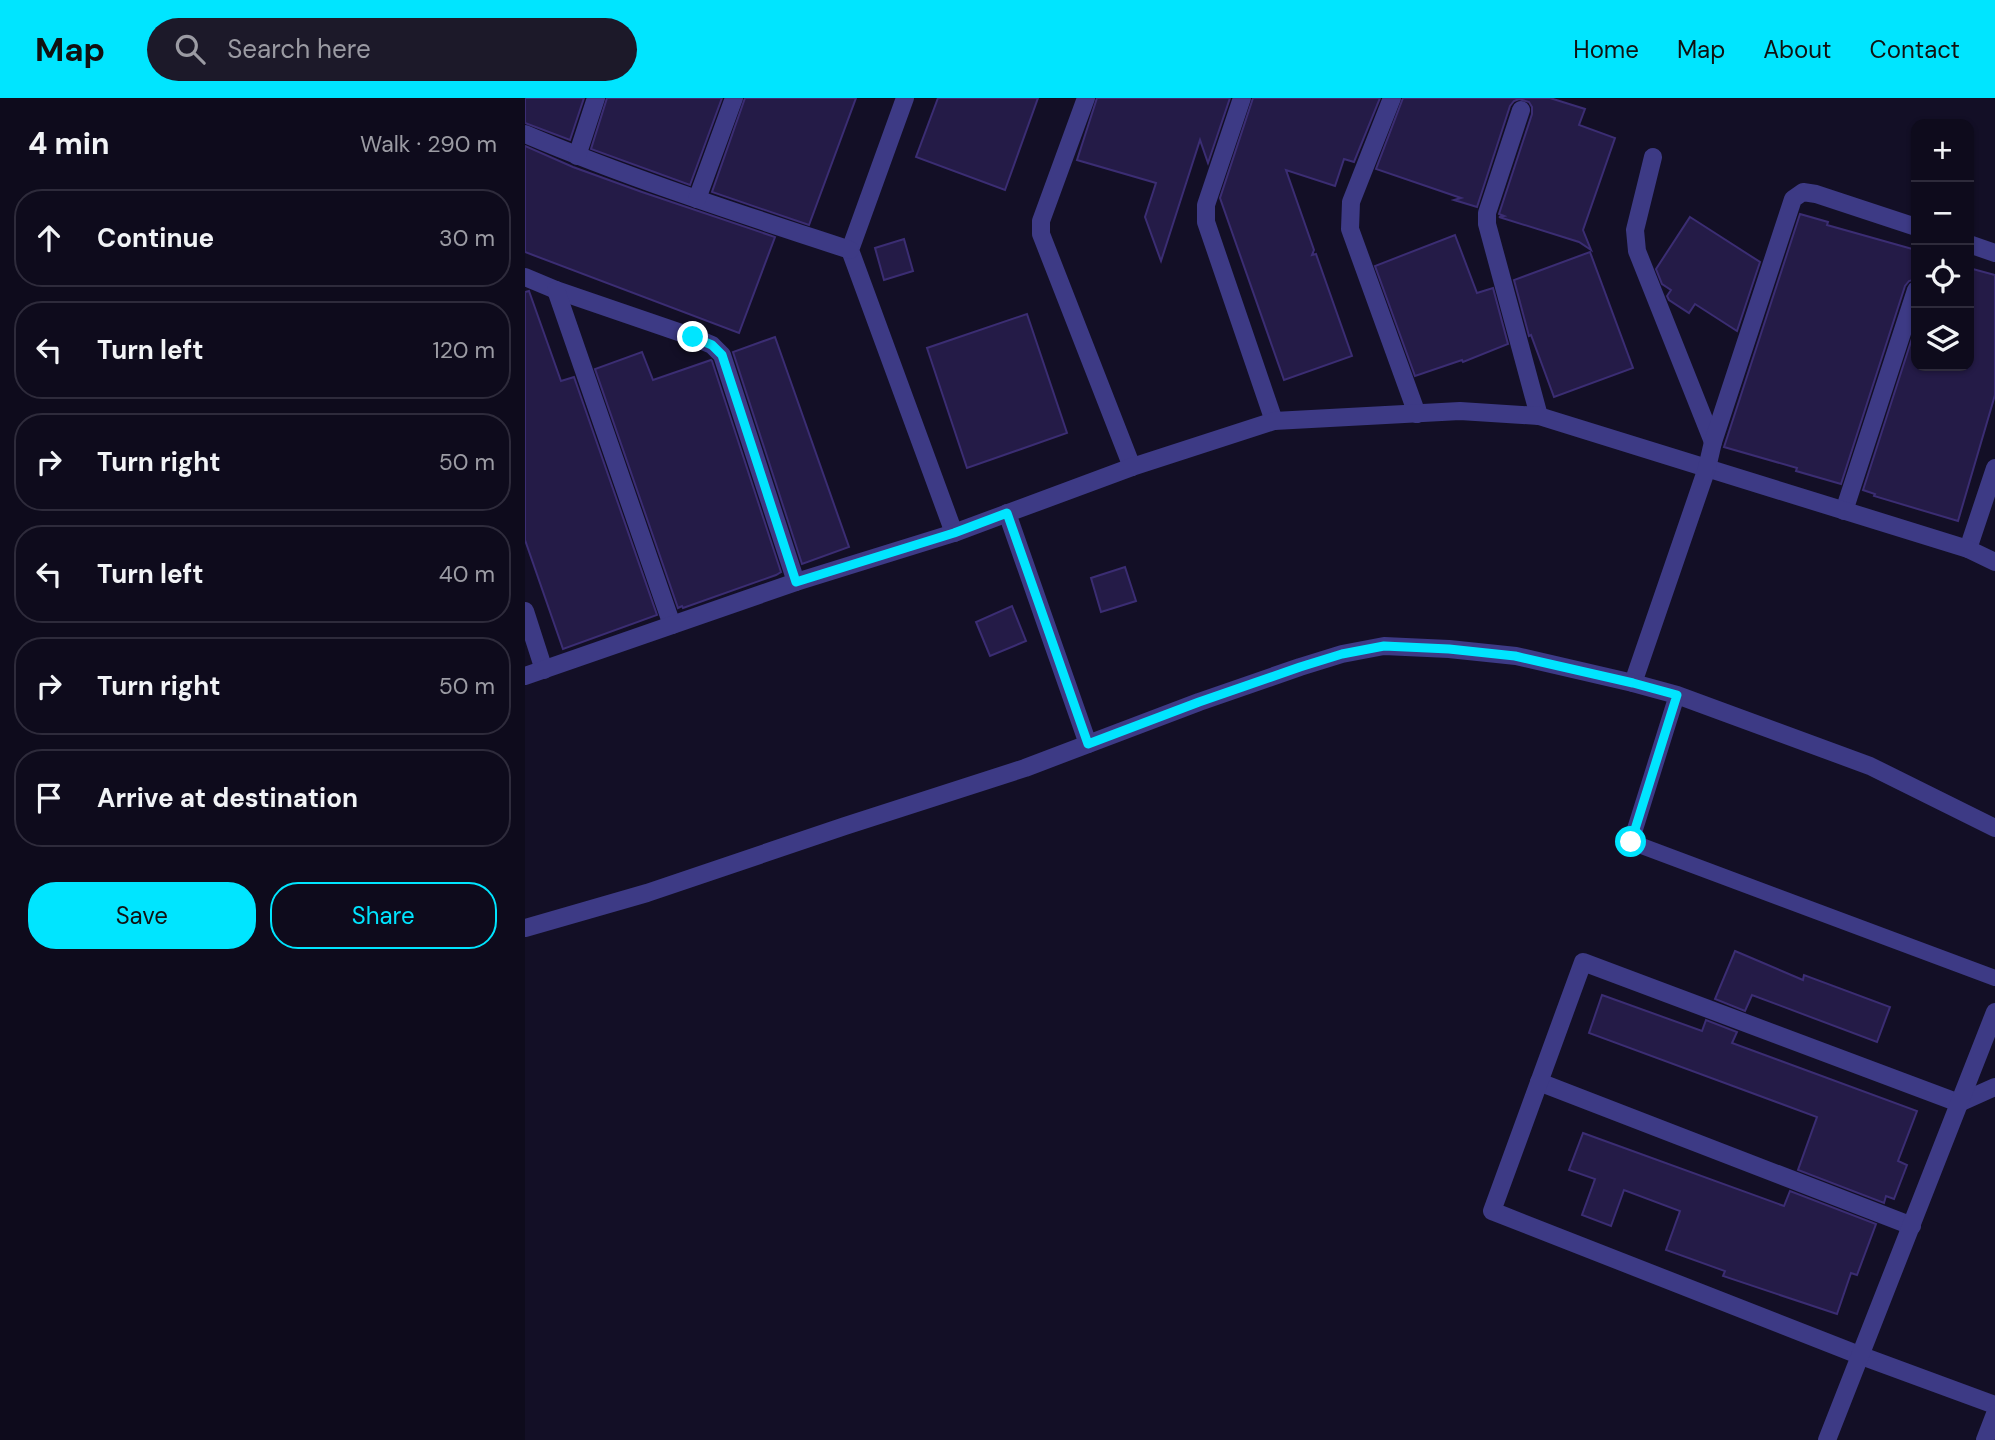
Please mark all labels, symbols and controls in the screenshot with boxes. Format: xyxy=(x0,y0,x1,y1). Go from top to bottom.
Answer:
search box xyxy=(147,18,637,81)
text: Map xyxy=(35,28,105,71)
icon: search xyxy=(171,30,209,68)
text: Search here xyxy=(227,32,371,66)
text: Home xyxy=(1573,34,1639,65)
text: Map xyxy=(1677,34,1725,65)
text: About xyxy=(1763,34,1832,65)
text: Contact xyxy=(1870,34,1960,65)
map controls xyxy=(1911,119,1974,371)
button: + xyxy=(1911,119,1974,182)
text: 4 min xyxy=(28,124,110,163)
text: Walk · 290 m xyxy=(360,129,497,159)
button: − xyxy=(1911,182,1974,245)
icon: ahead xyxy=(30,219,68,257)
text: Continue xyxy=(97,221,214,255)
text: 30 m xyxy=(439,223,495,253)
button: locate xyxy=(1911,245,1974,308)
button: layers xyxy=(1911,308,1974,371)
route end xyxy=(677,321,708,352)
icon: left xyxy=(30,331,68,369)
text: Turn left xyxy=(97,333,204,367)
text: 120 m xyxy=(432,335,495,365)
icon: right xyxy=(30,443,68,481)
text: Turn right xyxy=(97,445,221,479)
text: 50 m xyxy=(439,447,495,477)
icon: left xyxy=(30,555,68,593)
text: Turn left xyxy=(97,557,204,591)
text: 40 m xyxy=(439,559,495,589)
icon: right xyxy=(30,667,68,705)
text: Turn right xyxy=(97,669,221,703)
text: 50 m xyxy=(439,671,495,701)
icon: arrive xyxy=(30,779,68,817)
text: Arrive at destination xyxy=(97,781,358,815)
route start xyxy=(1615,826,1646,857)
button: Save xyxy=(28,882,256,949)
button: Share xyxy=(270,882,497,949)

